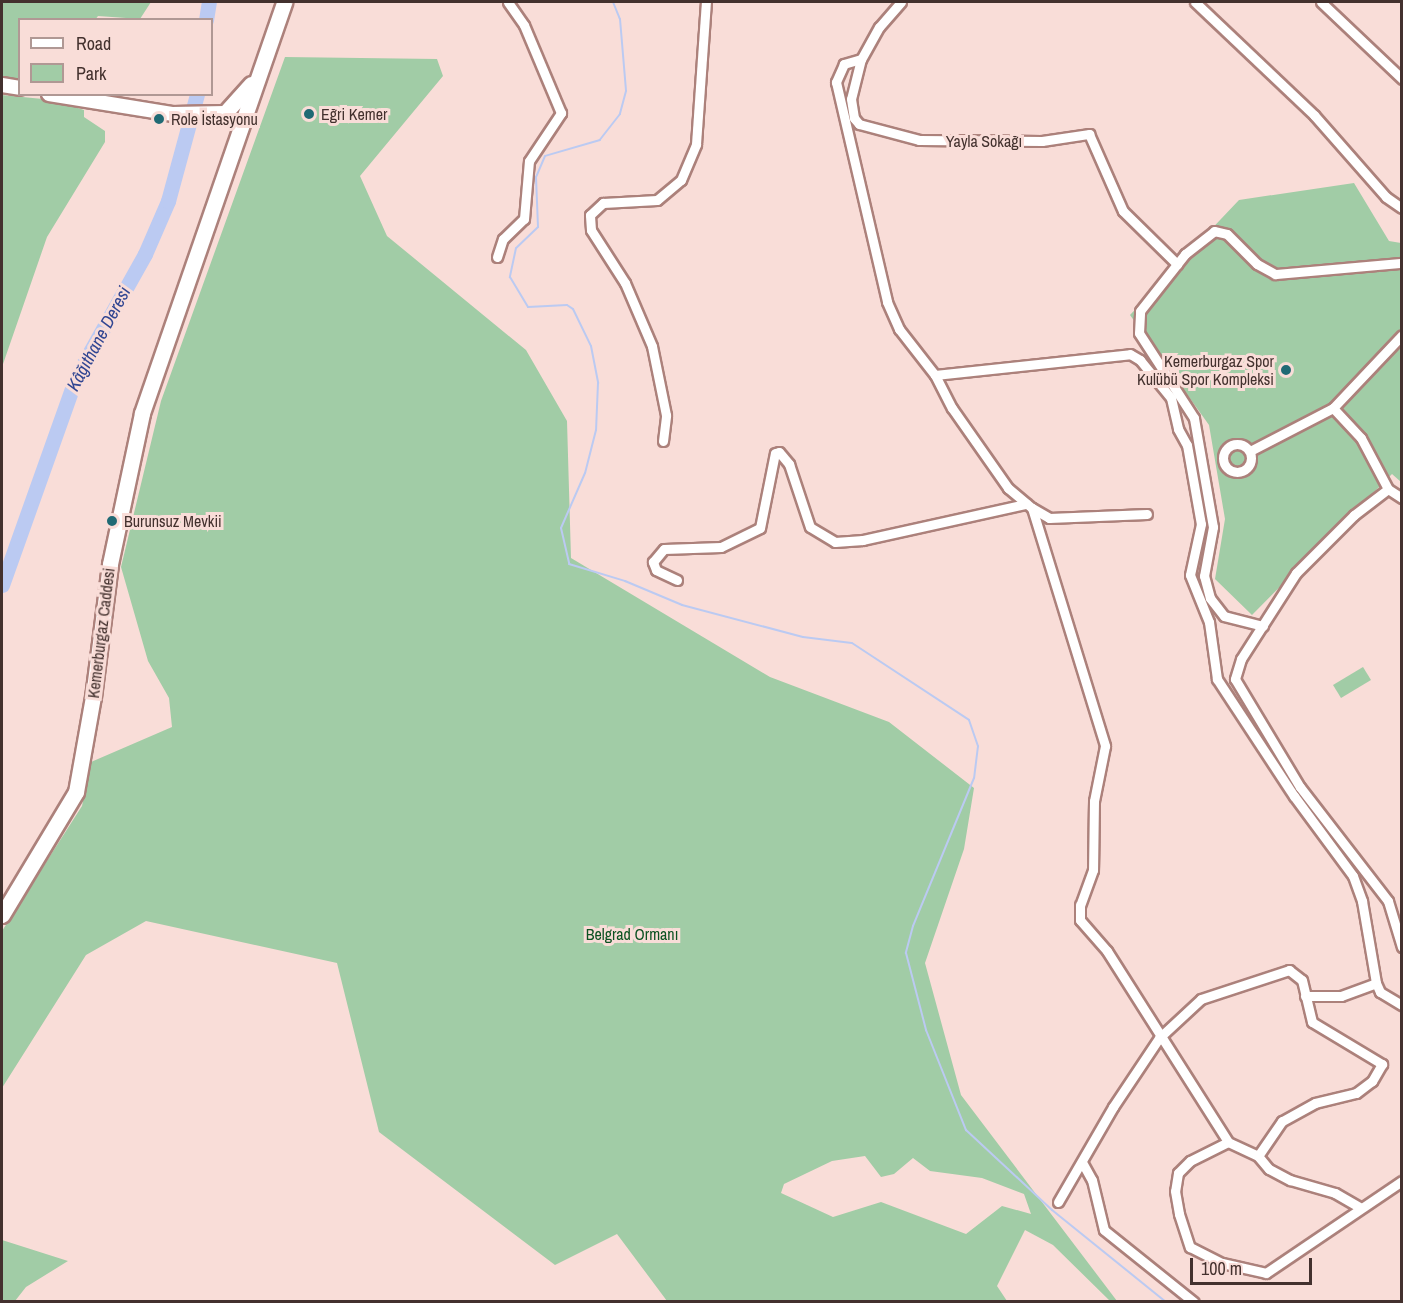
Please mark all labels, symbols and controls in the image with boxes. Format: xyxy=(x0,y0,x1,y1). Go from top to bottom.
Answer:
legend xyxy=(18,18,213,96)
text: Road xyxy=(76,31,111,56)
text: Park xyxy=(76,61,106,86)
place label: Eğri Kemer xyxy=(321,104,387,124)
marker: Eğri Kemer xyxy=(302,107,316,121)
place label: Role İstasyonu xyxy=(171,109,258,129)
marker: Role İstasyonu xyxy=(152,112,166,126)
street label: Yayla Sokağı xyxy=(946,131,1022,151)
water label: Kâğıthane Deresi xyxy=(62,283,136,395)
place label: Kemerburgaz Spor Kulübü Spor Kompleksi xyxy=(1137,351,1274,389)
marker: Kemerburgaz Spor Kulübü Spor Kompleksi xyxy=(1279,363,1293,377)
place label: Burunsuz Mevkii xyxy=(124,511,222,531)
marker: Burunsuz Mevkii xyxy=(105,514,119,528)
street label: Kemerburgaz Caddesi xyxy=(83,567,119,699)
park label: Belgrad Ormanı xyxy=(586,924,678,944)
scale bar xyxy=(1193,1246,1314,1284)
text: 100 m xyxy=(1201,1256,1242,1281)

